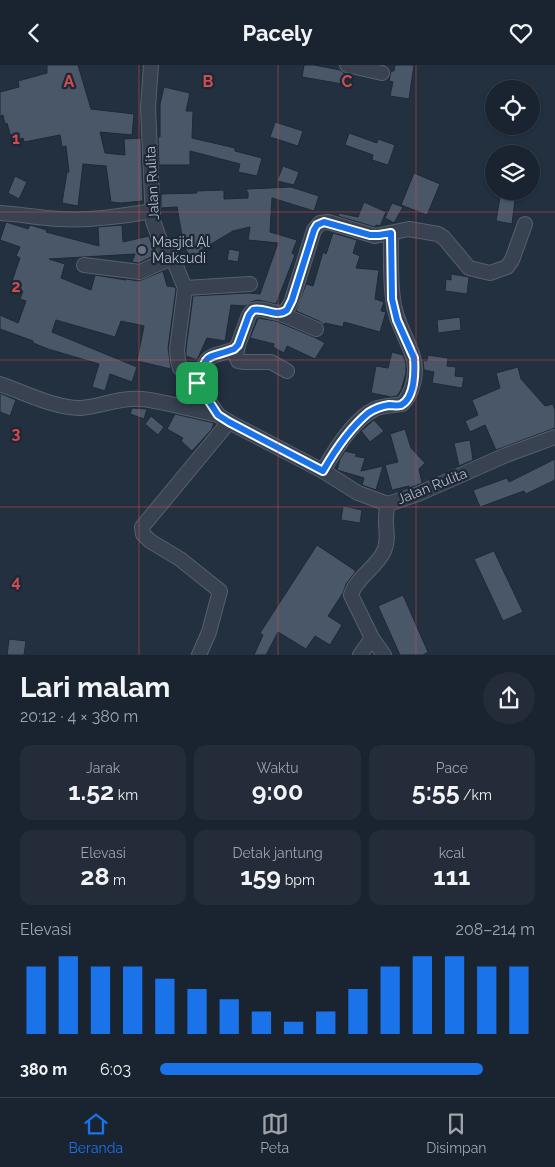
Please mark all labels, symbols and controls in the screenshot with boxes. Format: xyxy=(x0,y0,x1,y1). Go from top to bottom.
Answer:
icon: back xyxy=(20,19,48,47)
icon: heart xyxy=(507,19,535,47)
text: Pacely xyxy=(242,20,313,46)
text: A xyxy=(64,72,75,91)
text: B xyxy=(203,72,214,91)
text: C xyxy=(342,72,353,91)
map controls xyxy=(485,80,540,200)
button: locate xyxy=(485,80,540,135)
text: 1 xyxy=(12,129,20,148)
button: layers xyxy=(485,145,540,200)
street label: Jalan Rulita xyxy=(142,146,162,220)
place label: Masjid Al Maksudi xyxy=(152,234,210,266)
marker: Masjid Al Maksudi xyxy=(136,244,148,256)
text: 2 xyxy=(11,277,21,296)
pin xyxy=(176,362,218,404)
icon: arrive xyxy=(183,369,211,397)
text: 3 xyxy=(12,424,21,443)
street label: Jalan Rulita xyxy=(395,465,469,507)
text: 4 xyxy=(11,572,21,591)
text: Lari malam xyxy=(20,671,170,704)
button: share xyxy=(483,672,535,724)
text: 20:12 · 4 × 380 m xyxy=(20,707,138,726)
text: Jarak xyxy=(86,760,120,776)
text: Waktu xyxy=(257,760,298,776)
text: Pace xyxy=(436,760,468,776)
text: 1.52 xyxy=(68,776,114,806)
text: 9:00 xyxy=(252,776,303,806)
text: 5:55 xyxy=(412,776,460,806)
text: km xyxy=(114,787,138,803)
text: /km xyxy=(460,787,492,803)
text: Elevasi xyxy=(81,845,126,861)
text: Detak jantung xyxy=(232,845,323,861)
text: kcal xyxy=(439,845,465,861)
text: 28 xyxy=(80,861,110,891)
text: 159 xyxy=(240,861,281,891)
text: 111 xyxy=(433,861,470,891)
text: m xyxy=(110,872,126,888)
text: bpm xyxy=(281,872,315,888)
text: Elevasi xyxy=(20,920,72,939)
text: 208–214 m xyxy=(456,920,535,939)
text: 380 m xyxy=(20,1060,67,1079)
text: 6:03 xyxy=(100,1060,131,1079)
tab: Beranda xyxy=(69,1110,123,1156)
tab: Peta xyxy=(260,1110,289,1156)
tab: Disimpan xyxy=(426,1110,486,1156)

